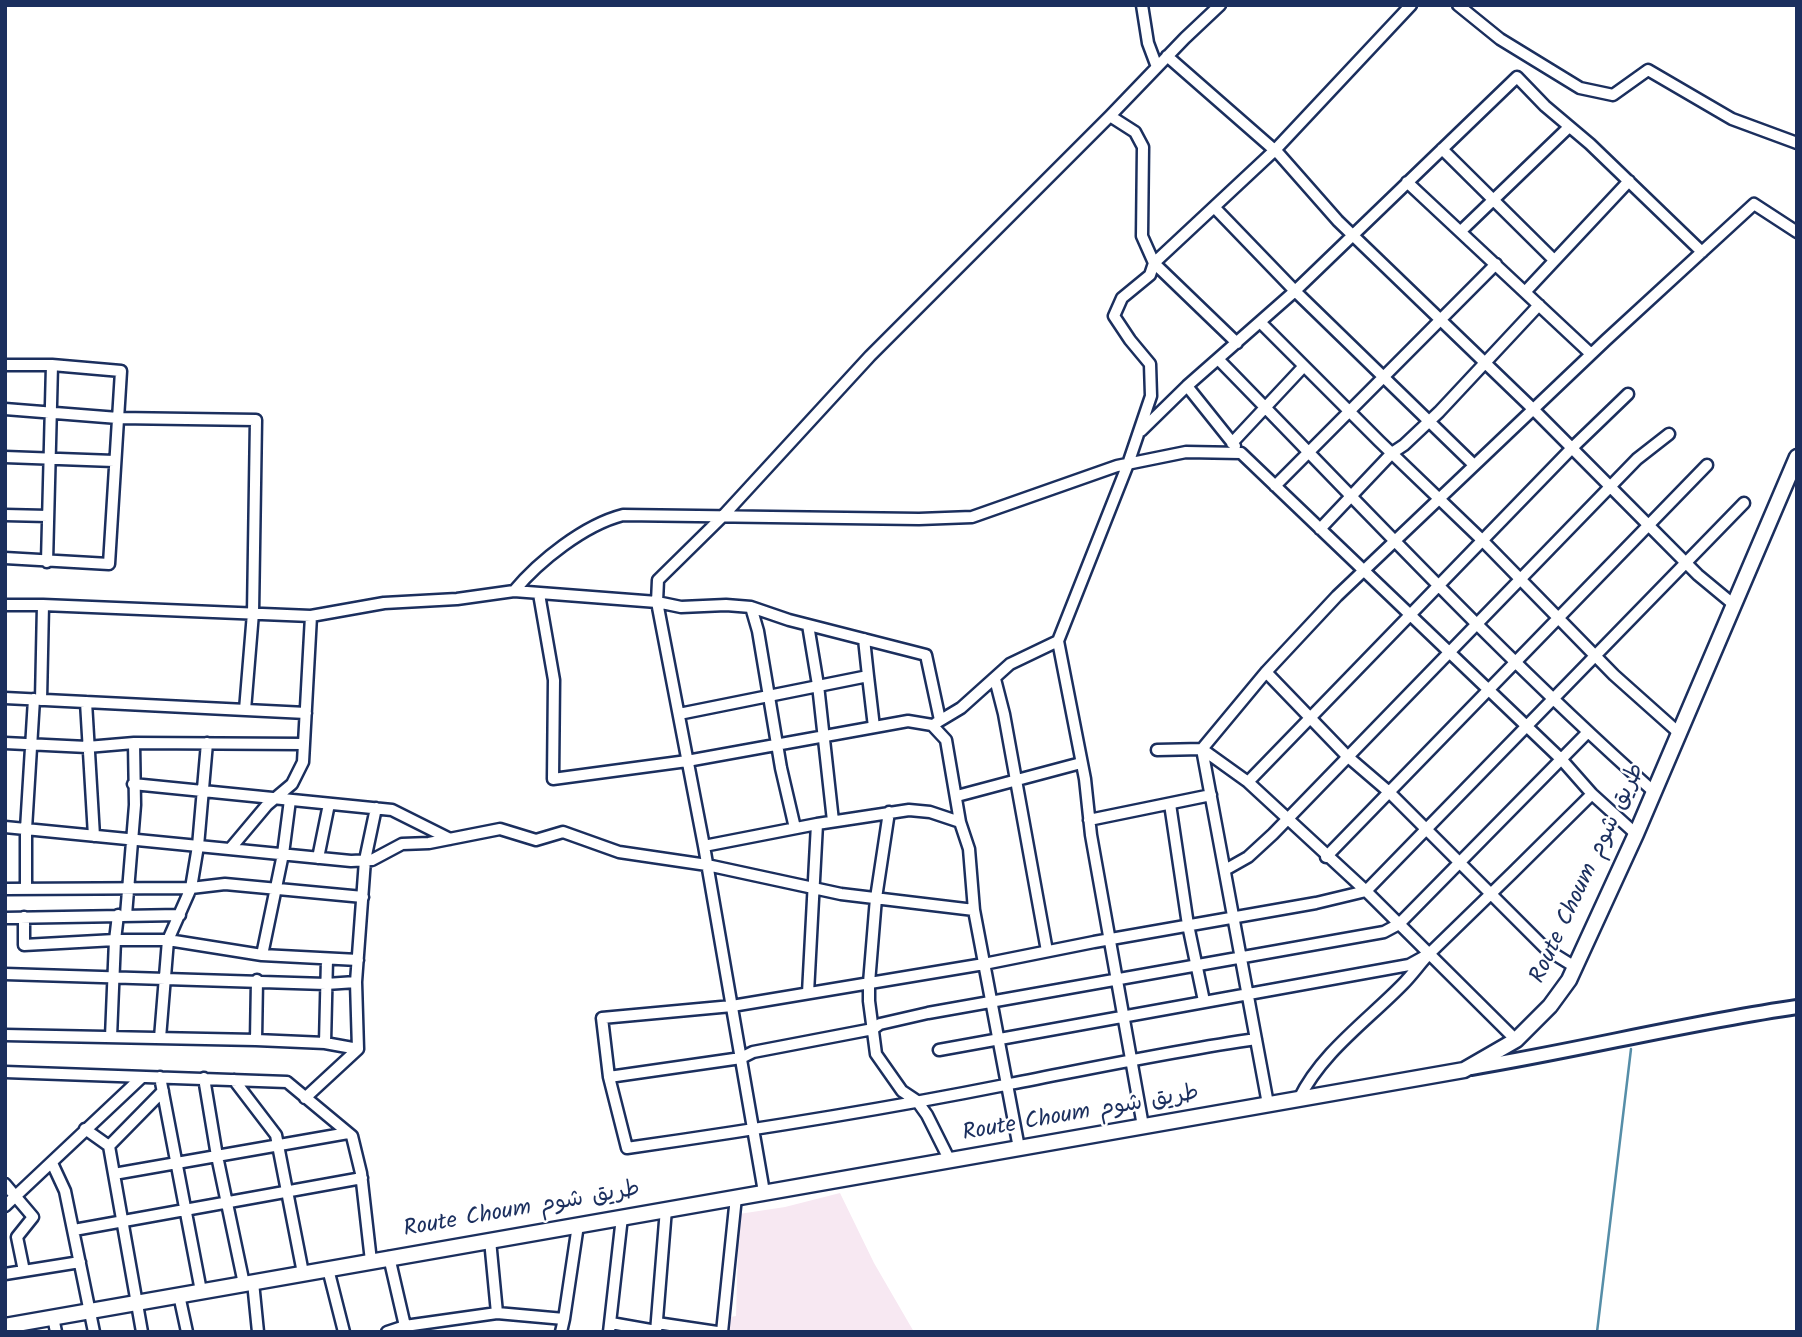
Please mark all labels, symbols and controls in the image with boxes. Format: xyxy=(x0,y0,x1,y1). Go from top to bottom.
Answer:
street label: Route Choum طريق شوم xyxy=(1526,760,1652,988)
street label: Route Choum طريق شوم xyxy=(961,1081,1201,1149)
street label: Route Choum طريق شوم xyxy=(402,1177,642,1245)

